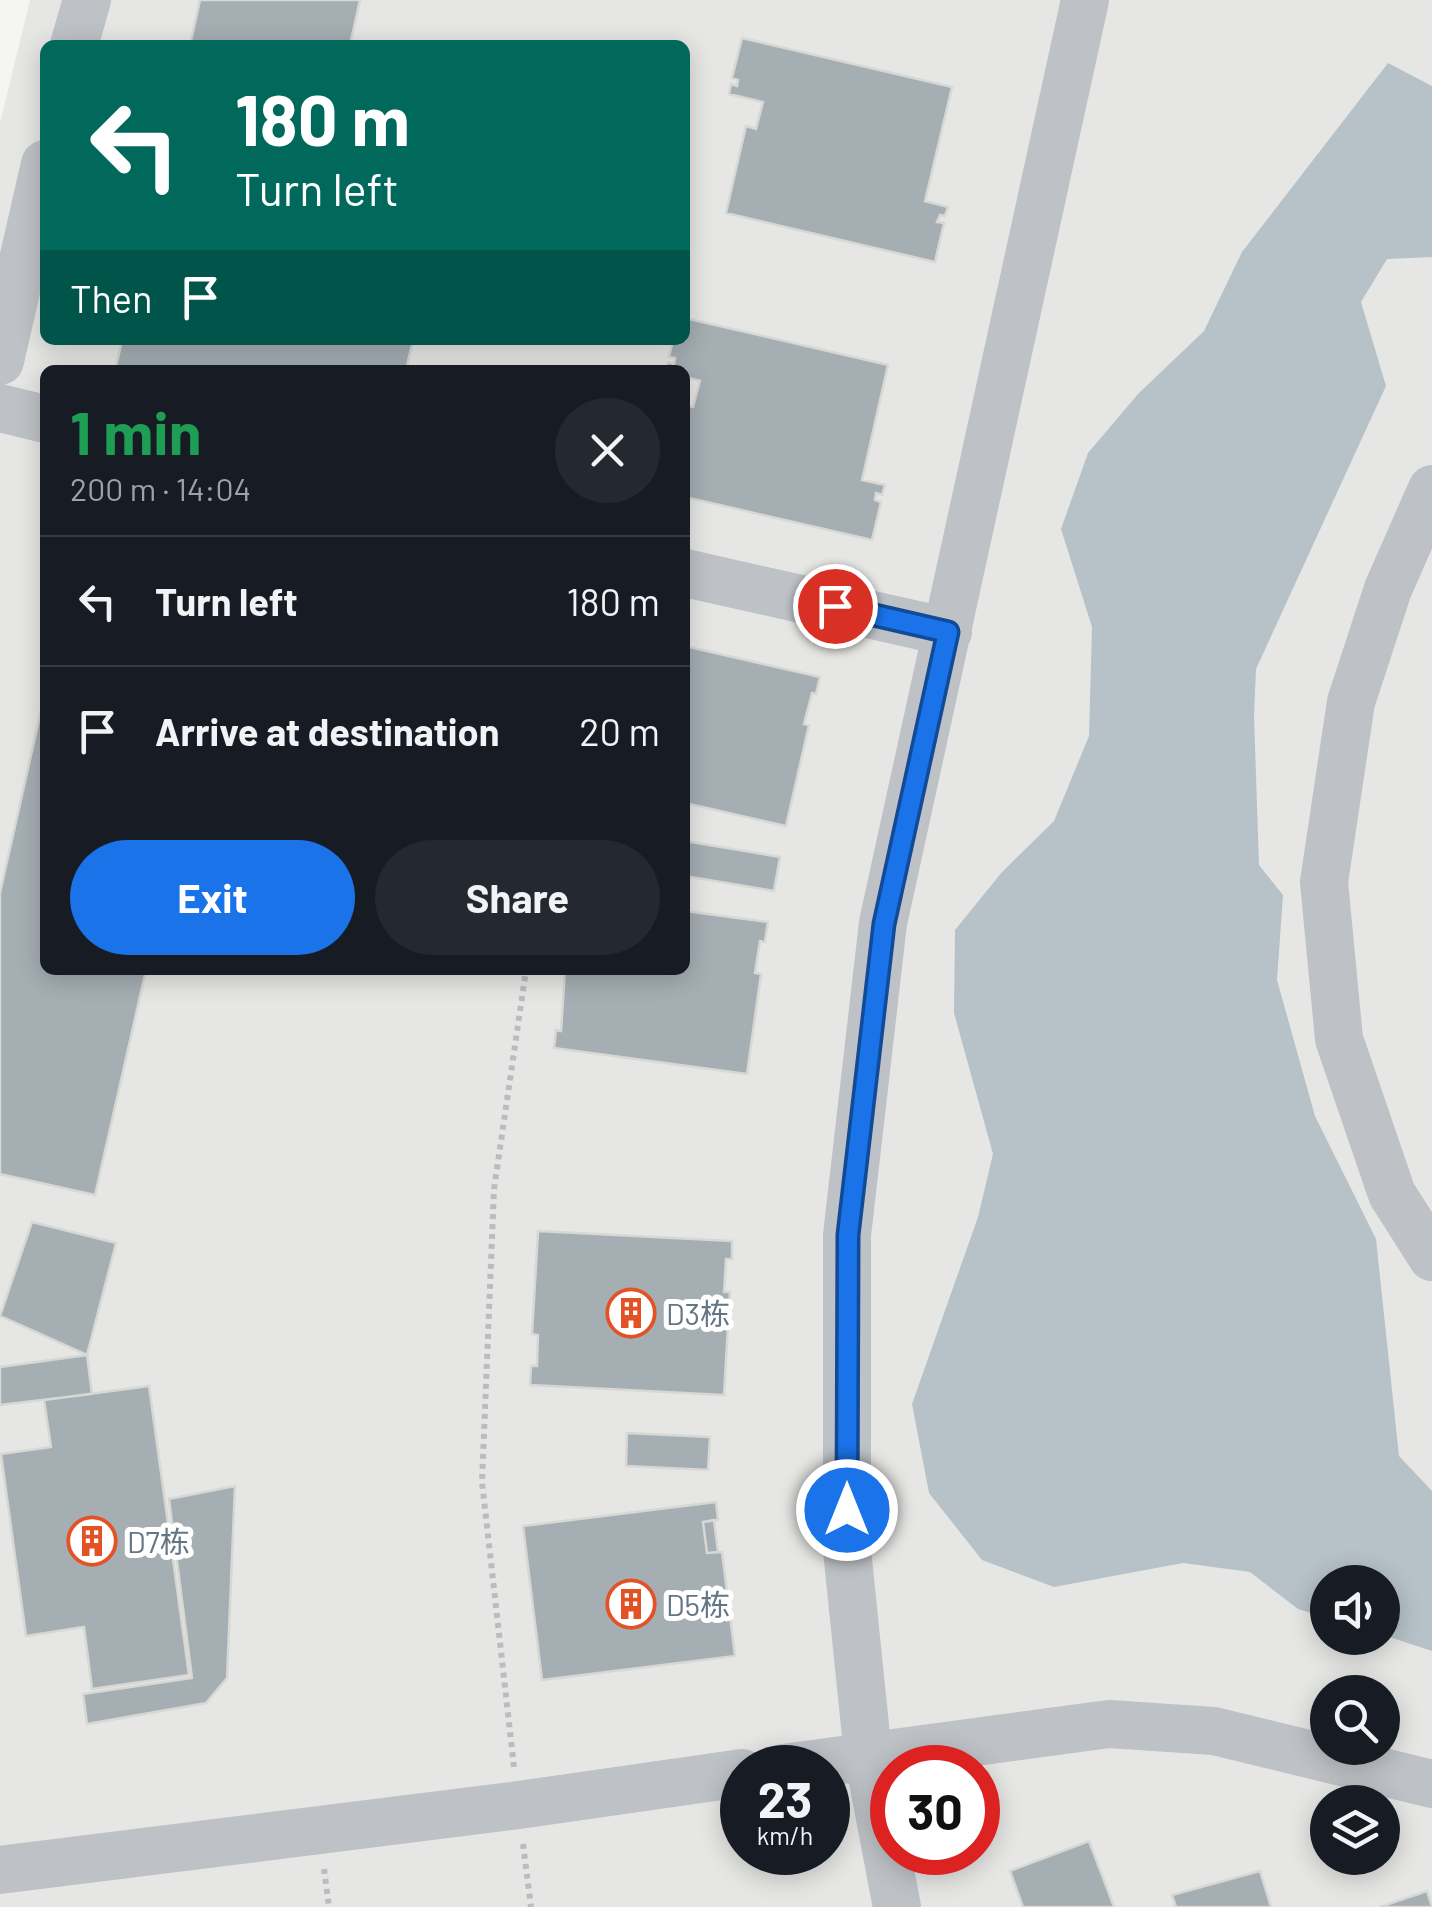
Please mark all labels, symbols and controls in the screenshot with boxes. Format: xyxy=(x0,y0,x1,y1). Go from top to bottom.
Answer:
text: 180 m xyxy=(235,76,410,160)
icon: left xyxy=(70,80,200,210)
text: Turn left xyxy=(235,161,399,215)
icon: arrive xyxy=(173,270,228,325)
text: Then xyxy=(70,275,153,321)
text: 1 min xyxy=(70,395,201,467)
button: close xyxy=(555,398,660,503)
text: 200 m · 14:04 xyxy=(70,469,251,507)
pin xyxy=(793,564,878,649)
icon: left xyxy=(70,574,125,629)
text: Turn left xyxy=(155,578,298,624)
text: 180 m xyxy=(566,578,660,624)
icon: arrive xyxy=(808,579,863,634)
icon: arrive xyxy=(70,704,125,759)
text: Arrive at destination xyxy=(155,708,500,754)
text: 20 m xyxy=(579,708,660,754)
button: Exit xyxy=(70,840,355,955)
button: Share xyxy=(375,840,660,955)
building icon: D3栋 xyxy=(605,1287,657,1339)
place label: D3栋 xyxy=(666,1295,730,1331)
position arrow xyxy=(795,1458,899,1562)
building icon: D7栋 xyxy=(66,1515,118,1567)
place label: D7栋 xyxy=(127,1523,190,1559)
map controls xyxy=(1310,1565,1400,1875)
button: sound xyxy=(1310,1565,1400,1655)
building icon: D5栋 xyxy=(605,1578,657,1630)
place label: D5栋 xyxy=(666,1586,730,1622)
button: search xyxy=(1310,1675,1400,1765)
speed limit sign: 30 xyxy=(870,1745,1000,1875)
text: 23 xyxy=(758,1768,812,1828)
button: layers xyxy=(1310,1785,1400,1875)
text: km/h xyxy=(757,1820,813,1850)

